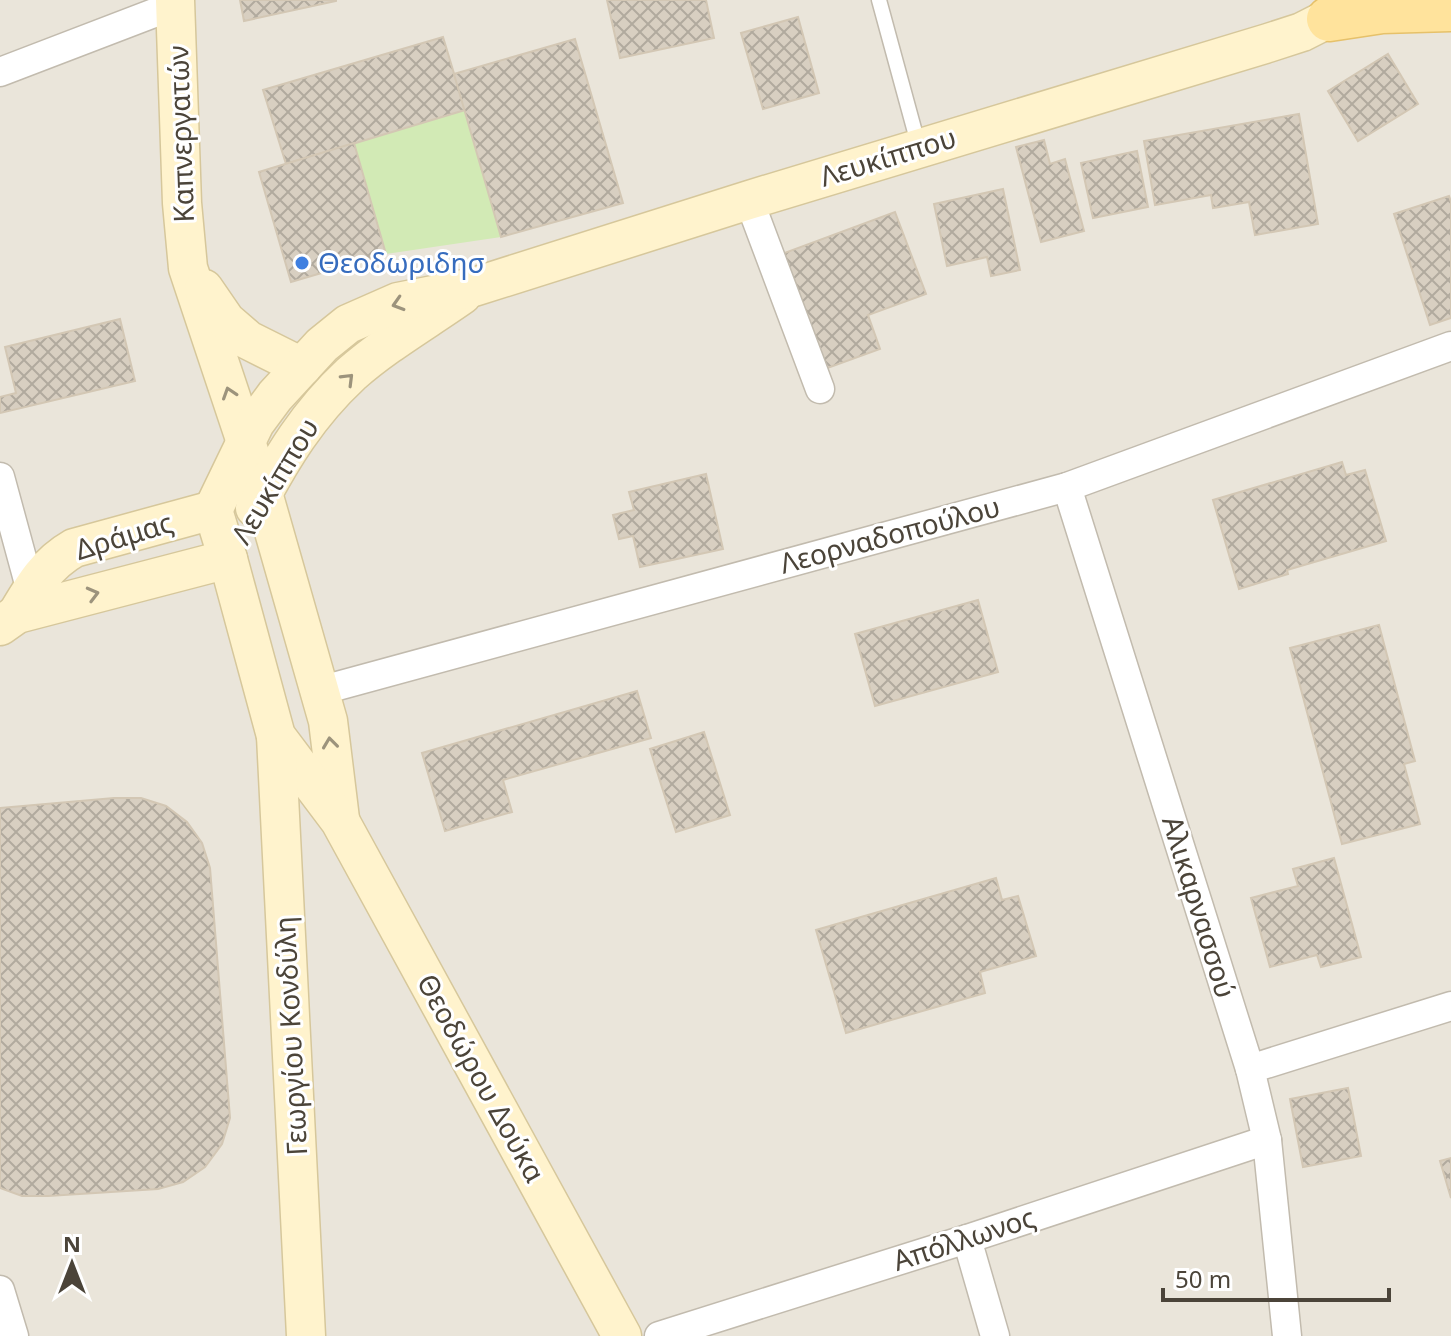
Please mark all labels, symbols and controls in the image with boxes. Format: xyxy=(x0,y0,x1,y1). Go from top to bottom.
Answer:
street label: Καπνεργατών xyxy=(158,45,202,223)
street label: Λευκίππου xyxy=(815,117,961,195)
place label: Θεοδωριδησ xyxy=(318,243,485,281)
marker: Θεοδωριδησ xyxy=(293,254,311,272)
one-way arrow xyxy=(392,294,406,310)
one-way arrow xyxy=(339,373,353,388)
one-way arrow xyxy=(222,386,238,400)
street label: Λευκίππου xyxy=(222,410,327,551)
street label: Λεορναδοπούλου xyxy=(776,486,1004,582)
street label: Δράμας xyxy=(70,502,177,568)
one-way arrow xyxy=(85,587,99,604)
one-way arrow xyxy=(322,736,339,749)
street label: Αλικαρνασσού xyxy=(1154,811,1246,1002)
street label: Γεωργίου Κονδύλη xyxy=(265,915,315,1157)
street label: Θεοδώρου Δούκα xyxy=(409,967,555,1188)
street label: Απόλλωνος xyxy=(888,1197,1040,1279)
north arrow xyxy=(32,1224,112,1304)
text: N xyxy=(63,1228,81,1258)
scale bar xyxy=(1163,1252,1389,1302)
text: 50 m xyxy=(1175,1262,1231,1295)

